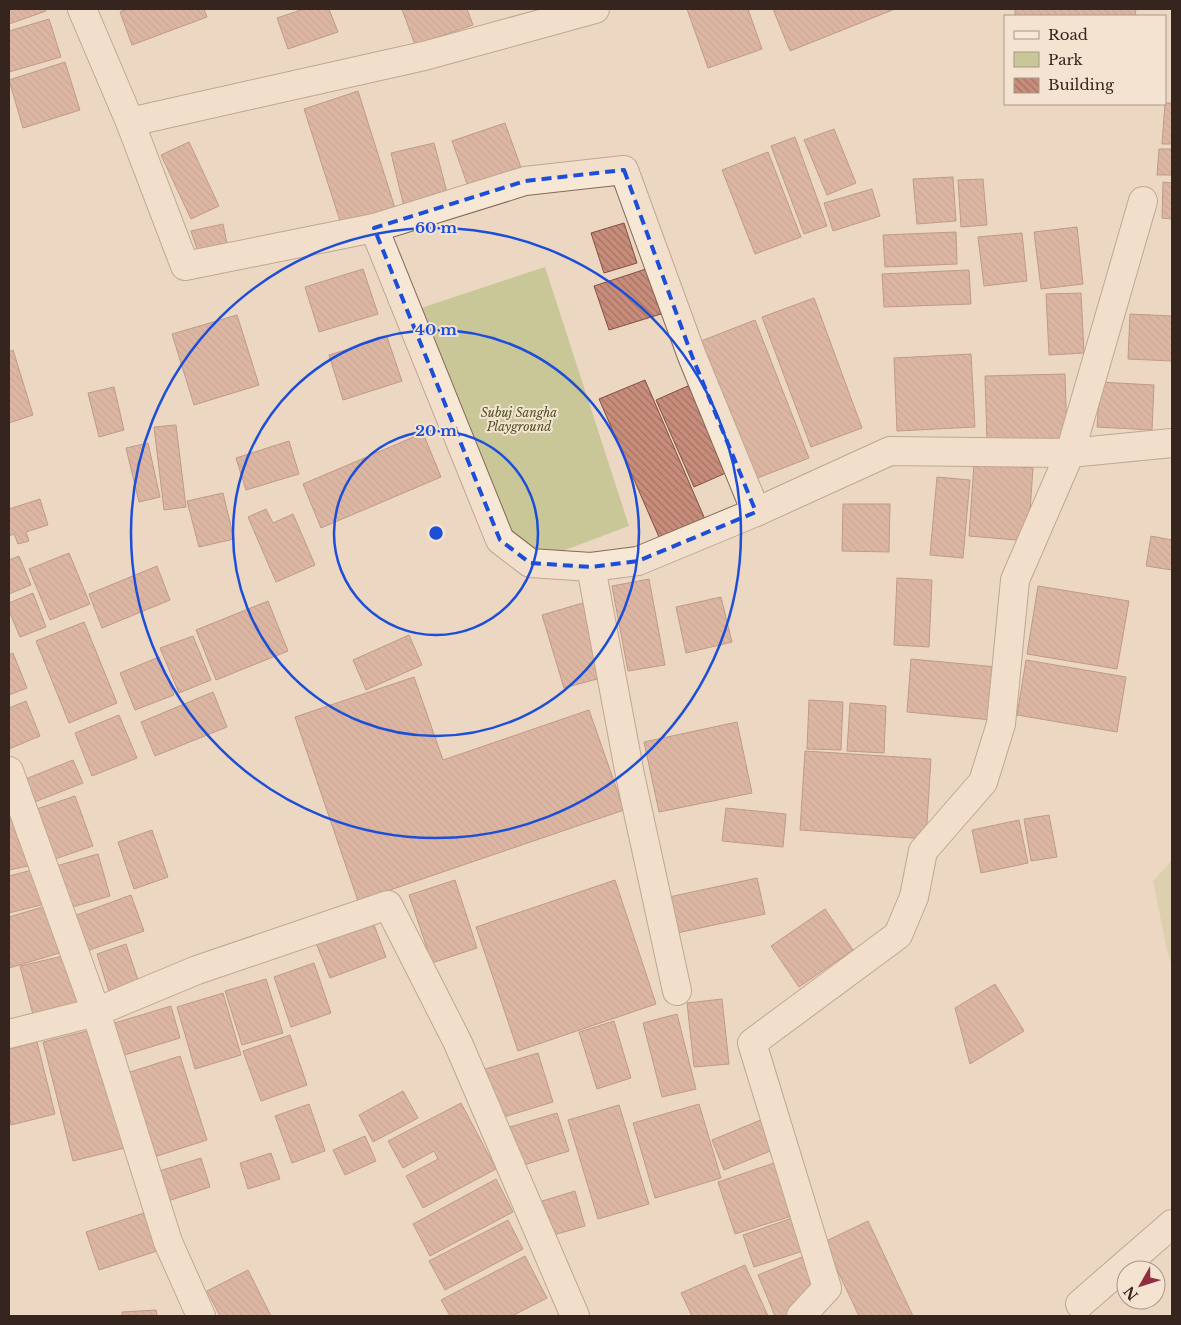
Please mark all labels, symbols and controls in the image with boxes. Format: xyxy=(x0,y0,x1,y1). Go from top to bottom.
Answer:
legend xyxy=(1004,15,1166,105)
text: Road xyxy=(1048,25,1088,44)
text: Park xyxy=(1048,50,1084,69)
text: Building xyxy=(1048,75,1115,94)
text: 60 m xyxy=(415,218,457,237)
text: 40 m xyxy=(415,320,457,339)
park label: Subuj Sangha Playground xyxy=(481,405,557,434)
text: 20 m xyxy=(415,421,457,440)
centre of rings xyxy=(427,524,445,542)
north arrow xyxy=(1116,1260,1166,1310)
text: N xyxy=(1120,1282,1142,1304)

